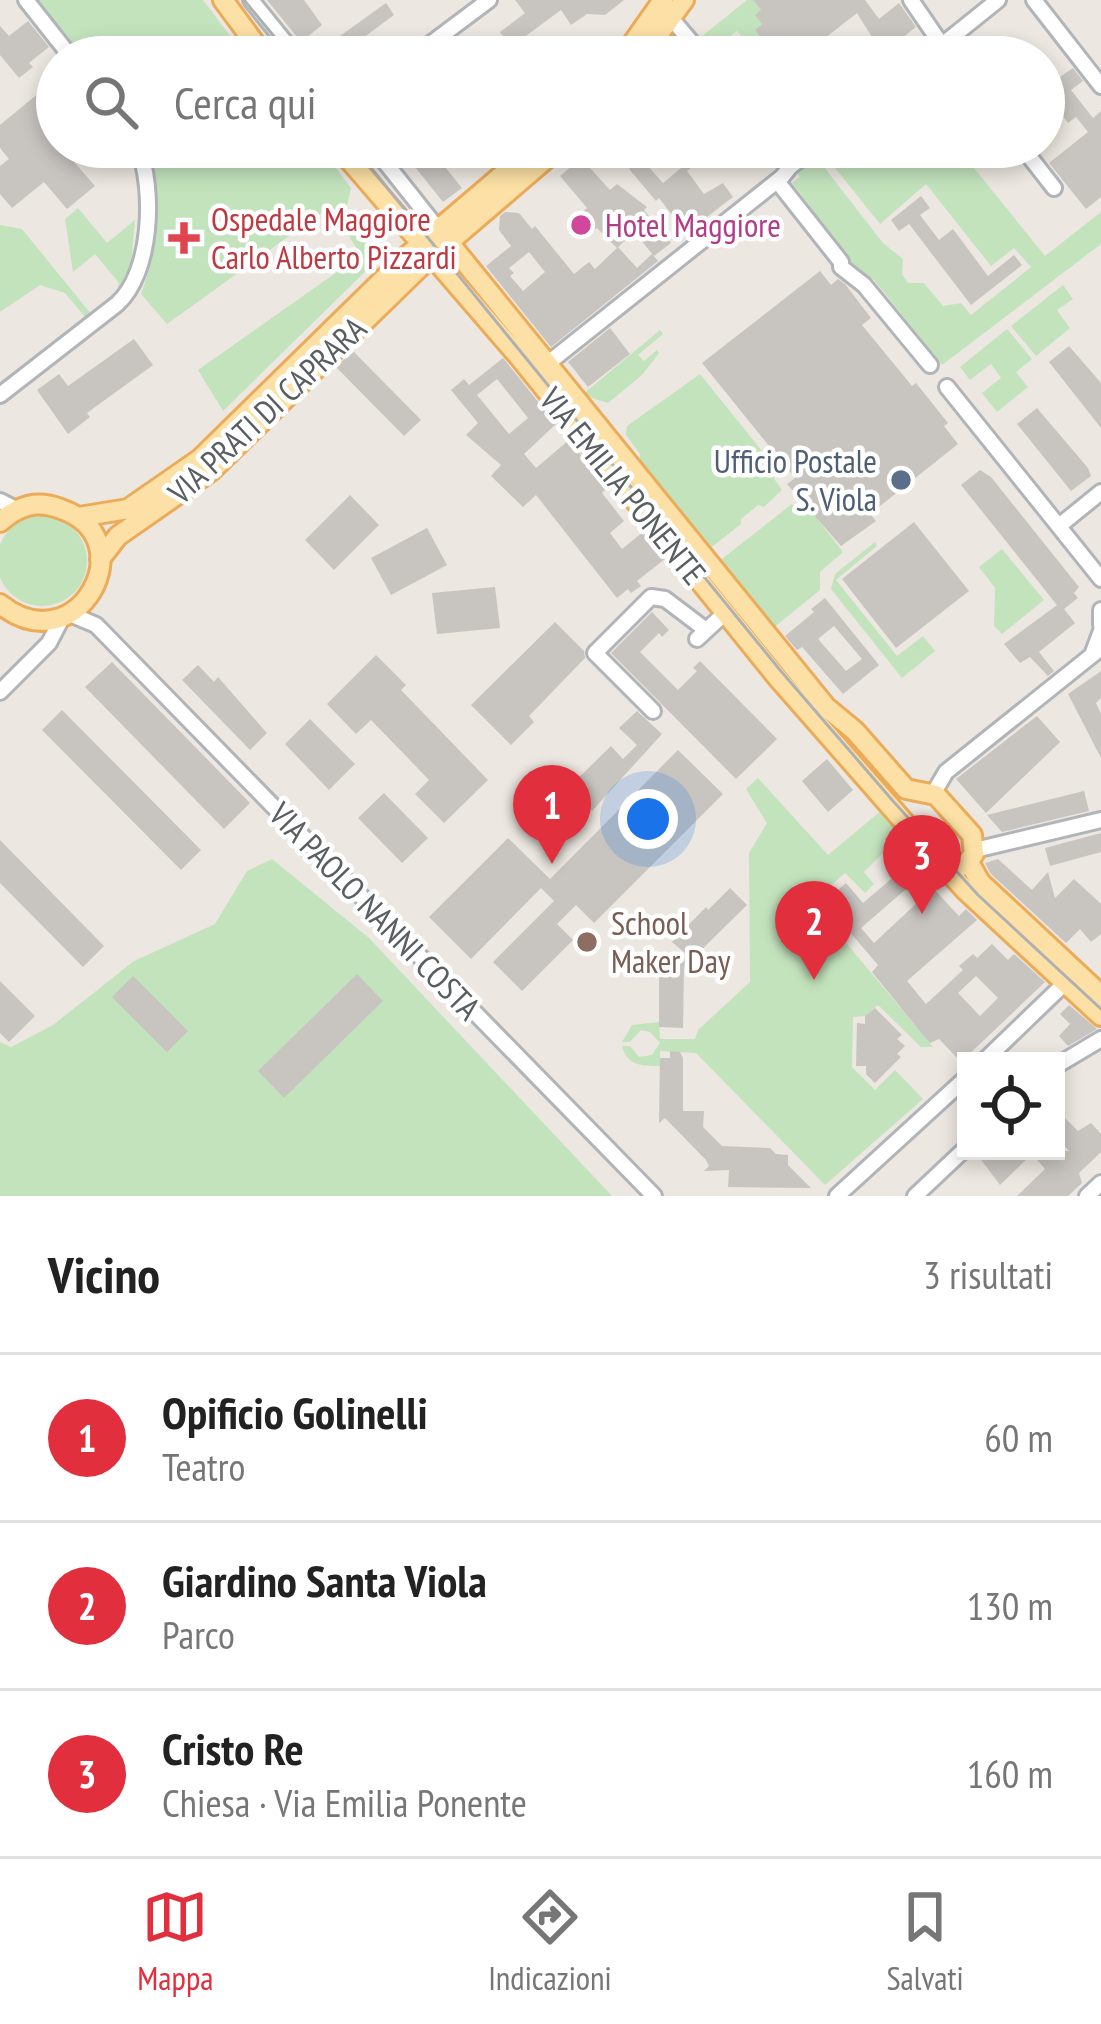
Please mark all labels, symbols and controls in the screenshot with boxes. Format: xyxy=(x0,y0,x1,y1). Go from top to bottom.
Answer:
search box xyxy=(36,36,1065,168)
icon: search xyxy=(78,69,144,135)
text: Cerca qui xyxy=(174,73,317,131)
place label: Ospedale Maggiore Carlo Alberto Pizzardi xyxy=(211,197,457,278)
place label: Hotel Maggiore xyxy=(605,203,781,246)
marker: Hotel Maggiore xyxy=(568,212,594,238)
marker: Ospedale Maggiore Carlo Alberto Pizzardi xyxy=(168,222,200,254)
street label: VIA PRATI DI CAPRARA xyxy=(158,306,375,513)
street label: VIA EMILIA PONENTE xyxy=(530,378,716,593)
place label: Ufficio Postale S. Viola xyxy=(714,439,877,520)
marker: Ufficio Postale S. Viola xyxy=(888,467,914,493)
pin: 1 xyxy=(513,765,591,864)
your location xyxy=(618,789,678,849)
street label: VIA PAOLO NANNI COSTA xyxy=(260,792,491,1029)
pin: 3 xyxy=(883,815,961,914)
pin: 2 xyxy=(775,881,853,980)
place label: School Maker Day xyxy=(611,901,731,982)
marker: School Maker Day xyxy=(574,929,600,955)
map controls xyxy=(957,1052,1065,1160)
button: locate xyxy=(957,1052,1065,1160)
text: Vicino xyxy=(48,1241,160,1307)
text: 3 risultati xyxy=(923,1249,1053,1300)
text: Opificio Golinelli xyxy=(162,1383,428,1441)
text: 1 xyxy=(78,1412,96,1463)
text: 60 m xyxy=(984,1412,1053,1463)
text: Teatro xyxy=(162,1441,245,1492)
text: Giardino Santa Viola xyxy=(162,1551,487,1609)
text: 2 xyxy=(78,1580,96,1631)
text: 130 m xyxy=(967,1580,1053,1631)
text: Parco xyxy=(162,1609,235,1660)
text: Cristo Re xyxy=(162,1719,304,1777)
text: 3 xyxy=(78,1748,96,1799)
text: 160 m xyxy=(967,1748,1053,1799)
text: Chiesa · Via Emilia Ponente xyxy=(162,1777,527,1828)
tab: Mappa xyxy=(137,1884,213,1999)
tab: Indicazioni xyxy=(488,1884,612,1999)
tab: Salvati xyxy=(886,1884,964,1999)

